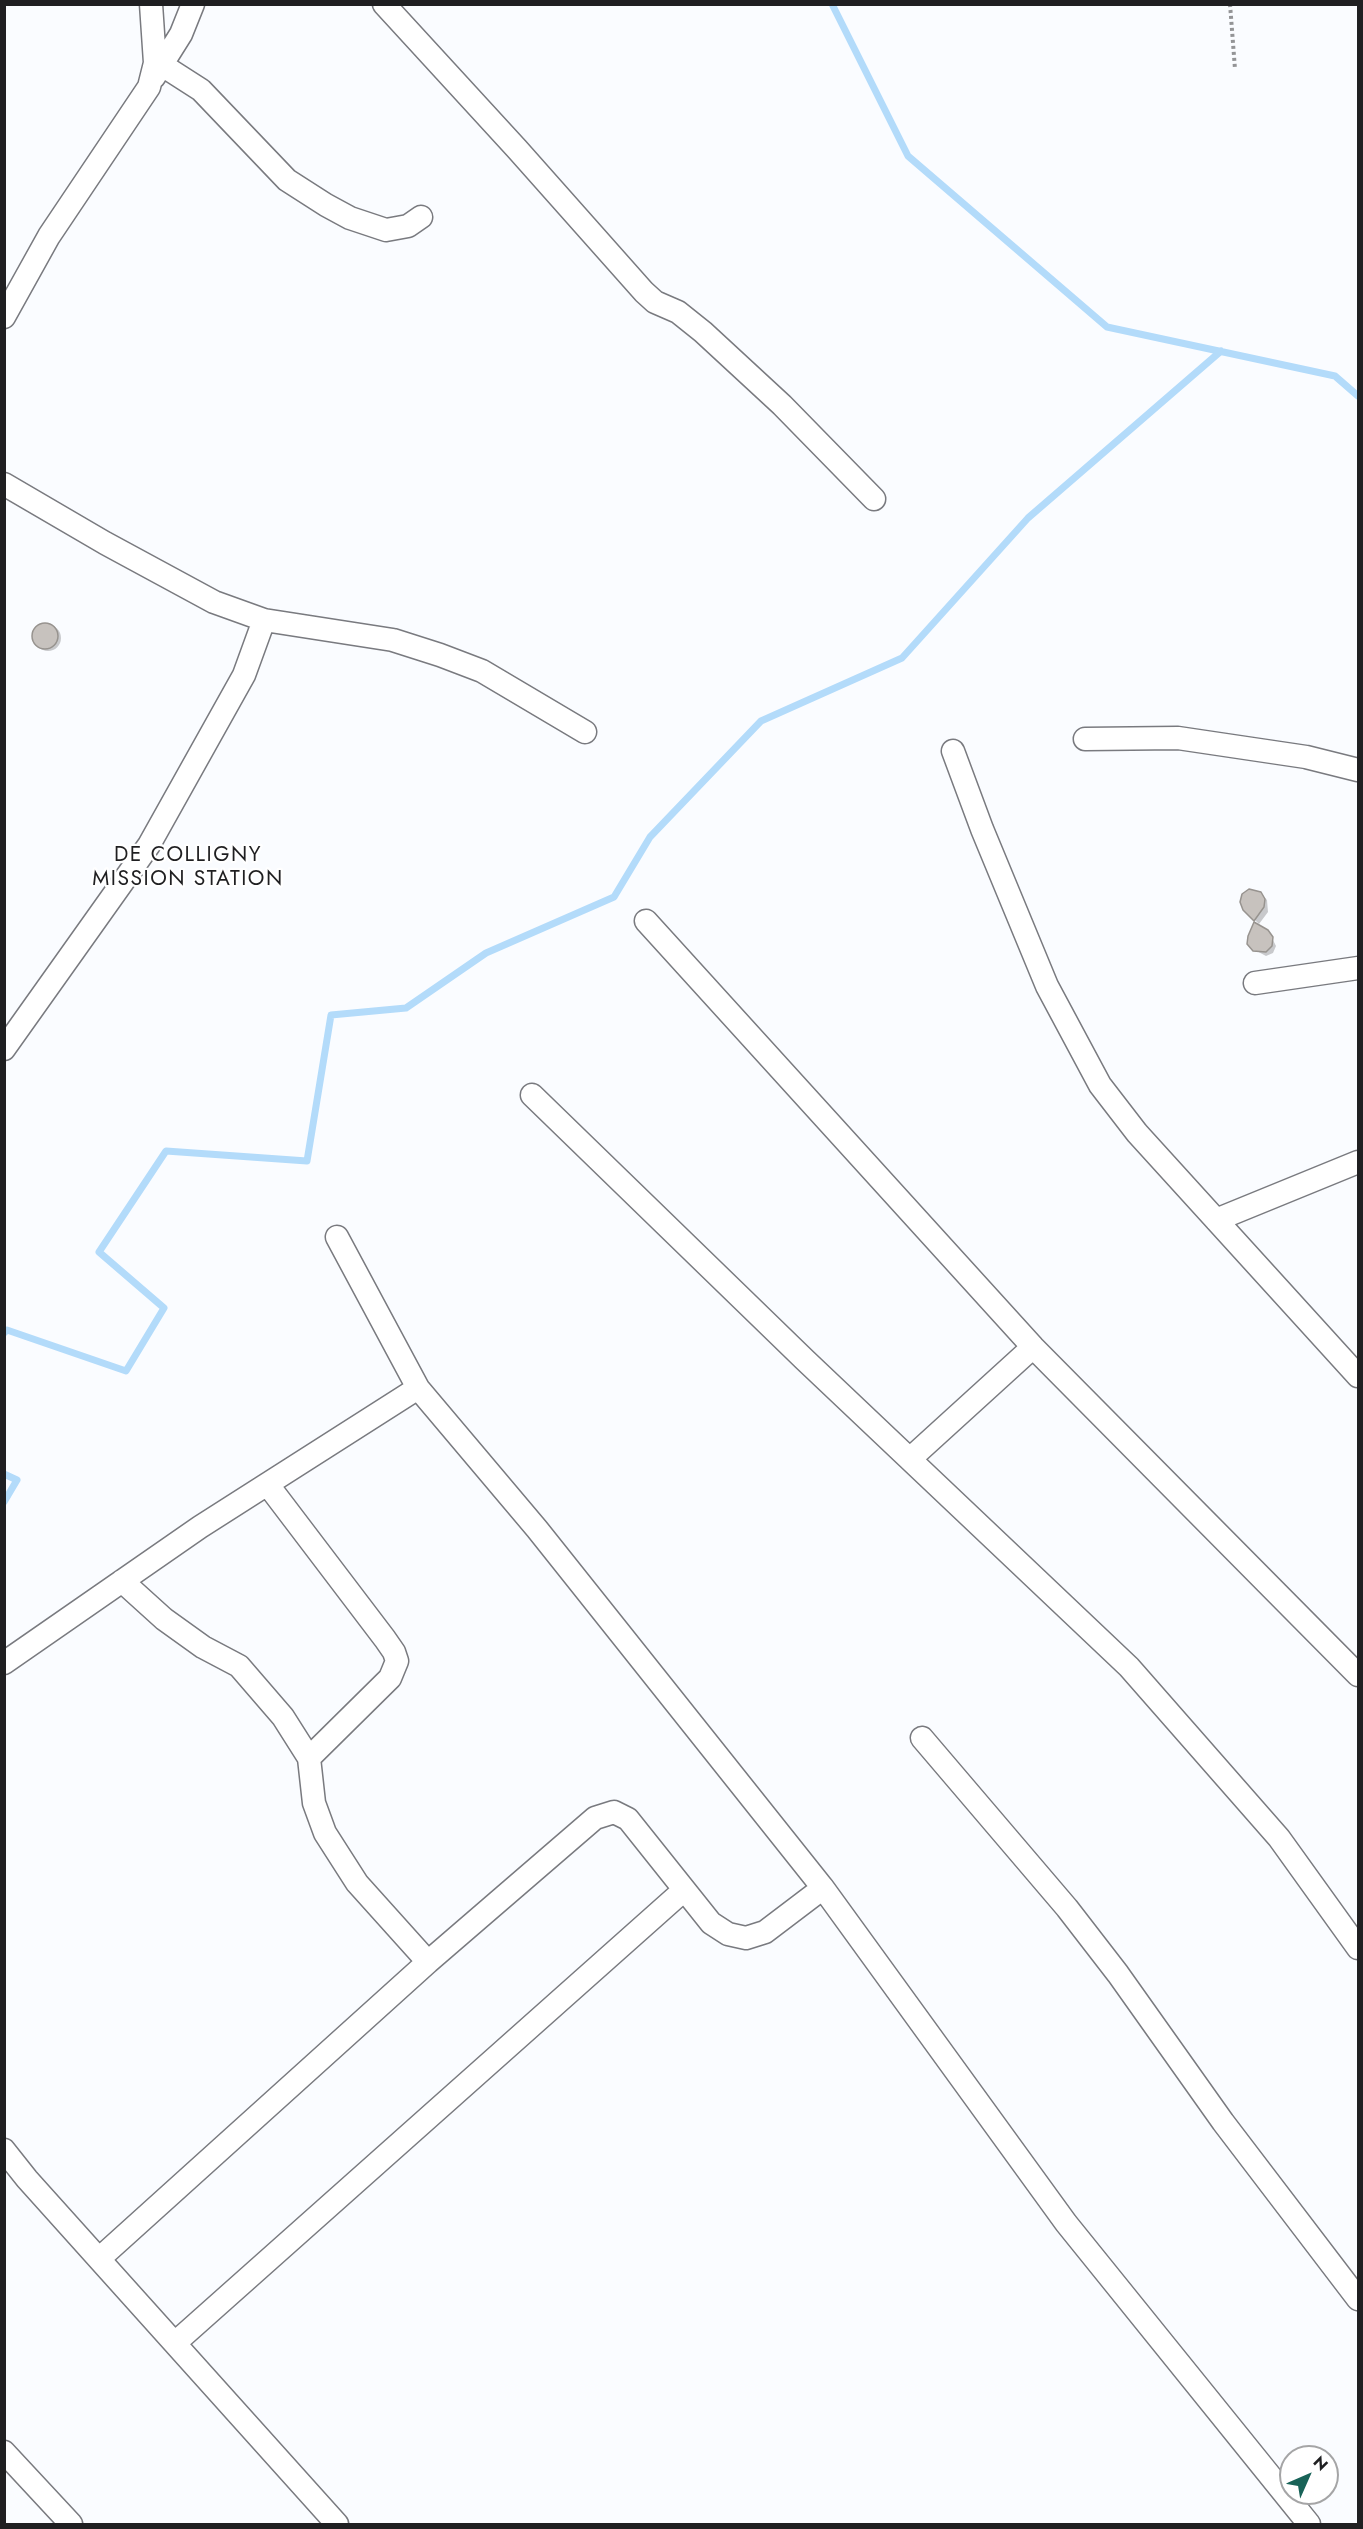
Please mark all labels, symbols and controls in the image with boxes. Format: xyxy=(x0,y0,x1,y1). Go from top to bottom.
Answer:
district label: DE COLLIGNY MISSION STATION xyxy=(92,843,284,893)
north arrow xyxy=(1279,2445,1339,2505)
text: N xyxy=(1308,2451,1333,2476)

